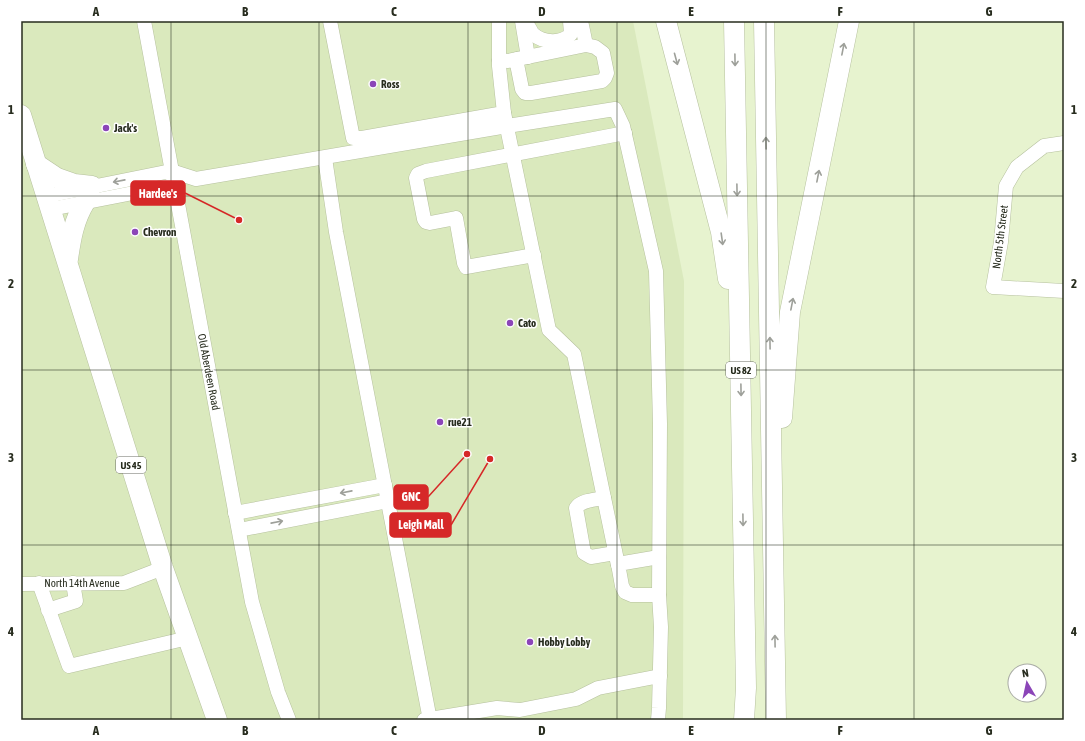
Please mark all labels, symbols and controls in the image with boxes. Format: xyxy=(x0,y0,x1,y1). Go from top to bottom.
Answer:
text: A xyxy=(92,4,100,19)
text: B xyxy=(242,4,249,19)
text: C xyxy=(391,4,397,19)
text: D xyxy=(538,4,546,19)
text: E xyxy=(688,4,694,19)
text: F xyxy=(837,4,843,19)
text: G xyxy=(986,4,993,19)
one-way arrow xyxy=(840,43,848,56)
one-way arrow xyxy=(672,52,680,65)
one-way arrow xyxy=(731,53,739,66)
place label: Ross xyxy=(381,78,400,90)
marker: Ross xyxy=(368,79,378,89)
text: 1 xyxy=(8,102,14,117)
text: 1 xyxy=(1071,102,1077,117)
place label: Jack's xyxy=(113,122,137,134)
marker: Jack's xyxy=(101,123,111,133)
one-way arrow xyxy=(763,137,770,150)
one-way arrow xyxy=(814,170,822,183)
one-way arrow xyxy=(113,177,126,185)
callout: Hardee's xyxy=(131,181,185,205)
one-way arrow xyxy=(733,183,741,196)
text: Hardee's xyxy=(139,187,178,201)
street label: North 5th Street xyxy=(990,204,1010,270)
place label: Chevron xyxy=(143,226,176,238)
marker: Chevron xyxy=(130,227,140,237)
one-way arrow xyxy=(718,232,726,245)
text: 2 xyxy=(8,276,14,291)
text: 2 xyxy=(1071,276,1077,291)
one-way arrow xyxy=(788,298,796,311)
place label: Cato xyxy=(518,317,536,329)
marker: Cato xyxy=(505,318,515,328)
street label: Old Aberdeen Road xyxy=(196,333,222,411)
one-way arrow xyxy=(766,337,774,350)
road number: US 82 xyxy=(726,362,756,378)
one-way arrow xyxy=(737,383,745,396)
place label: rue21 xyxy=(448,416,472,428)
marker: rue21 xyxy=(435,417,445,427)
text: 3 xyxy=(8,450,14,465)
text: 3 xyxy=(1071,450,1077,465)
road number: US 45 xyxy=(116,457,146,473)
callout: GNC xyxy=(394,485,428,509)
one-way arrow xyxy=(340,488,353,496)
text: GNC xyxy=(402,490,421,504)
callout: Leigh Mall xyxy=(390,513,451,537)
one-way arrow xyxy=(739,513,747,526)
one-way arrow xyxy=(270,518,283,526)
text: Leigh Mall xyxy=(398,518,445,532)
street label: North 14th Avenue xyxy=(44,577,120,589)
text: 4 xyxy=(7,624,14,639)
text: 4 xyxy=(1070,624,1077,639)
one-way arrow xyxy=(771,635,778,648)
place label: Hobby Lobby xyxy=(538,636,591,648)
marker: Hobby Lobby xyxy=(525,637,535,647)
north arrow xyxy=(1007,663,1047,703)
text: N xyxy=(1021,667,1030,680)
text: A xyxy=(92,723,100,738)
text: B xyxy=(242,723,249,738)
text: C xyxy=(391,723,397,738)
text: D xyxy=(538,723,546,738)
text: E xyxy=(688,723,694,738)
text: F xyxy=(837,723,843,738)
text: G xyxy=(986,723,993,738)

